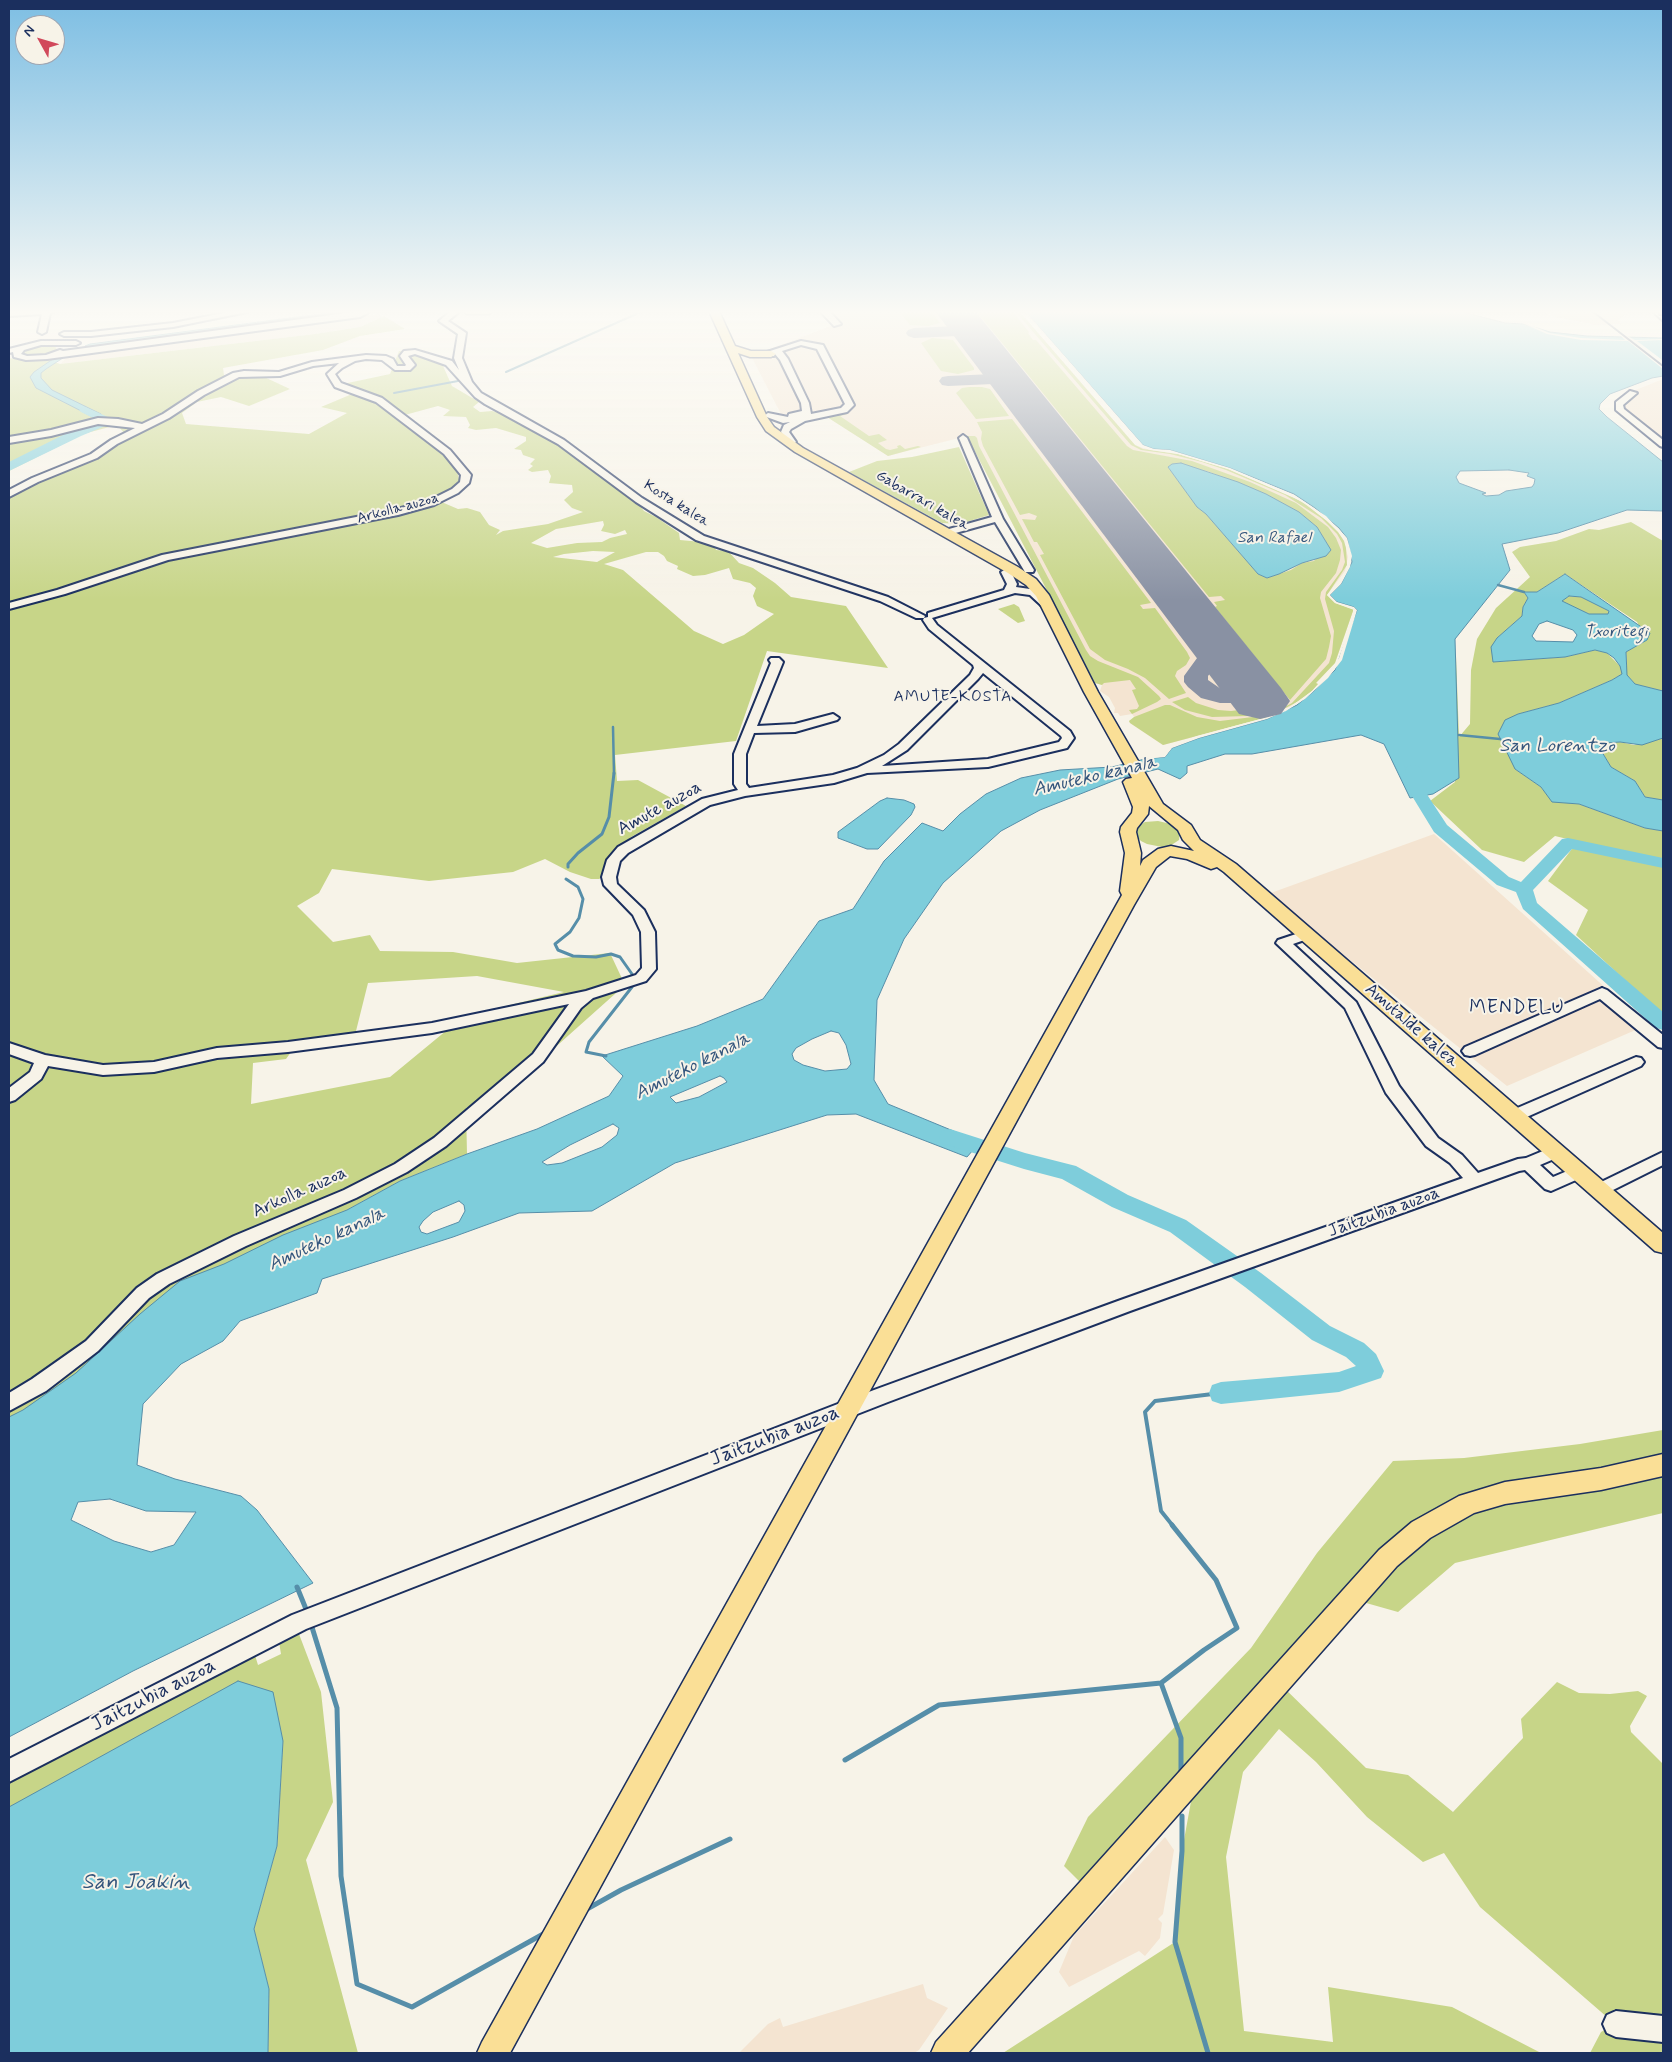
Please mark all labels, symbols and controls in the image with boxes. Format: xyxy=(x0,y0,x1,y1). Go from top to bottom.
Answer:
north arrow xyxy=(15,15,65,65)
text: N xyxy=(19,22,39,40)
street label: Gabarrari kalea xyxy=(872,467,972,535)
street label: Kosta kalea xyxy=(640,477,712,531)
street label: Arkolla auzoa xyxy=(355,489,441,529)
water label: San Rafael xyxy=(1237,529,1311,549)
water label: Txoritegi xyxy=(1584,623,1648,643)
district label: AMUTE-KOSTA xyxy=(890,688,1016,708)
water label: San Lorentzo xyxy=(1499,736,1615,758)
water label: Amuteko kanala xyxy=(1031,752,1159,802)
street label: Amute auzoa xyxy=(614,777,706,841)
street label: Amutalde kalea xyxy=(1360,979,1462,1073)
district label: MENDELU xyxy=(1467,998,1567,1020)
water label: Amuteko kanala xyxy=(632,1028,754,1106)
street label: Arkolla auzoa xyxy=(250,1163,350,1223)
street label: Jaitzubia auzoa xyxy=(1325,1183,1443,1243)
water label: Amuteko kanala xyxy=(265,1203,389,1277)
street label: Jaitzubia auzoa xyxy=(707,1401,843,1473)
street label: Jaitzubia auzoa xyxy=(87,1654,221,1738)
water label: San Joakin xyxy=(82,1870,190,1896)

